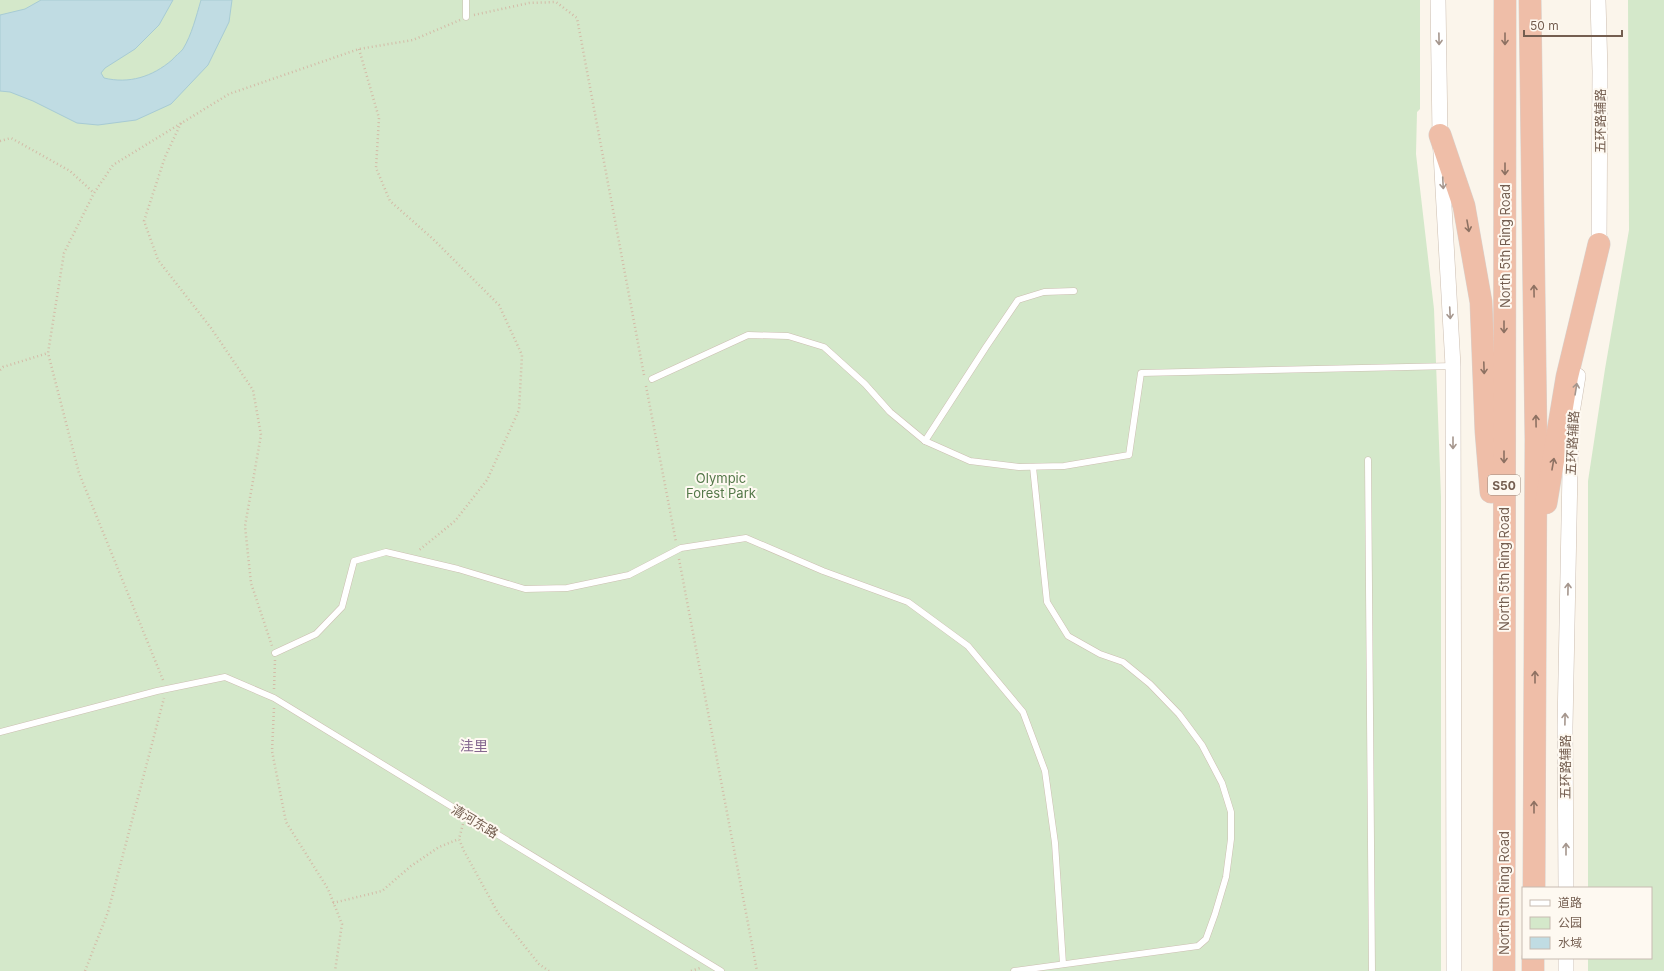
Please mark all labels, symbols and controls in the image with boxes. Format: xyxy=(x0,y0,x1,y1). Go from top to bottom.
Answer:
scale bar xyxy=(1524,12,1622,38)
text: 50 m xyxy=(1530,18,1559,33)
one-way arrow xyxy=(1435,32,1442,45)
one-way arrow xyxy=(1501,32,1509,45)
street label: 五环路辅路 xyxy=(1592,88,1608,154)
one-way arrow xyxy=(1501,162,1509,175)
one-way arrow xyxy=(1439,176,1447,189)
street label: North 5th Ring Road xyxy=(1497,184,1513,308)
one-way arrow xyxy=(1464,219,1472,232)
one-way arrow xyxy=(1530,285,1538,298)
one-way arrow xyxy=(1446,306,1453,319)
one-way arrow xyxy=(1500,320,1508,333)
one-way arrow xyxy=(1480,361,1487,374)
one-way arrow xyxy=(1572,383,1580,396)
street label: 五环路辅路 xyxy=(1562,410,1582,476)
one-way arrow xyxy=(1532,415,1540,428)
one-way arrow xyxy=(1449,436,1457,449)
one-way arrow xyxy=(1500,450,1508,463)
one-way arrow xyxy=(1549,458,1557,471)
park label: Olympic Forest Park xyxy=(686,470,756,501)
road number: S50 xyxy=(1488,475,1520,495)
street label: North 5th Ring Road xyxy=(1496,507,1512,631)
one-way arrow xyxy=(1564,583,1572,596)
one-way arrow xyxy=(1531,671,1539,684)
one-way arrow xyxy=(1562,713,1569,726)
street label: 五环路辅路 xyxy=(1557,734,1573,800)
district label: 洼里 xyxy=(460,737,488,754)
street label: 清河东路 xyxy=(449,801,501,841)
one-way arrow xyxy=(1530,801,1538,814)
street label: North 5th Ring Road xyxy=(1496,831,1512,955)
one-way arrow xyxy=(1562,843,1570,856)
legend xyxy=(1522,887,1652,959)
text: 道路 xyxy=(1558,895,1582,910)
text: 公园 xyxy=(1558,915,1582,930)
text: 水域 xyxy=(1558,935,1582,950)

